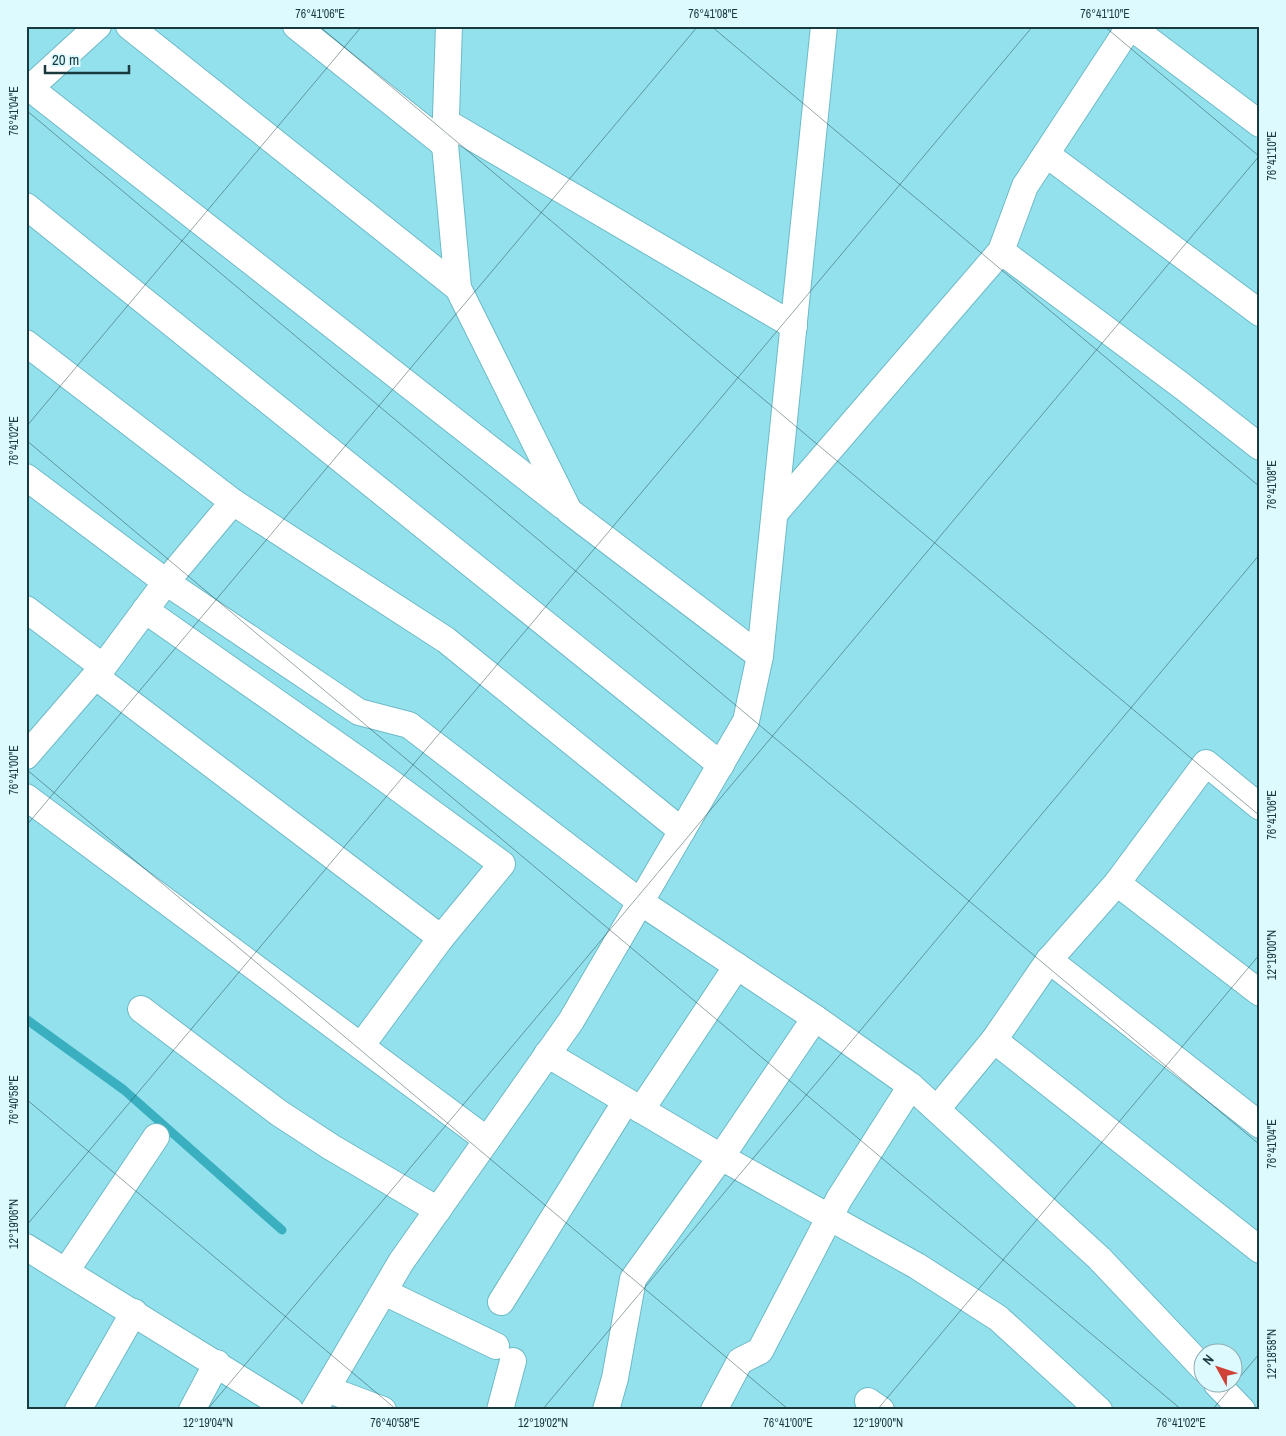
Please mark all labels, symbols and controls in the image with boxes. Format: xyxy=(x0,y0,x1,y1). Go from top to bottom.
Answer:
text: 76°41'06"E xyxy=(295,6,345,22)
text: 76°41'08"E xyxy=(688,6,738,22)
text: 76°41'10"E xyxy=(1080,6,1130,22)
scale bar xyxy=(45,42,129,74)
text: 20 m xyxy=(52,49,79,70)
text: 76°41'04"E xyxy=(6,86,22,136)
text: 76°41'10"E xyxy=(1264,131,1280,181)
text: 76°41'02"E xyxy=(6,416,22,466)
text: 76°41'08"E xyxy=(1264,460,1280,510)
text: 76°41'00"E xyxy=(6,745,22,795)
text: 76°41'06"E xyxy=(1264,790,1280,840)
text: 12°19'00"N xyxy=(1264,930,1280,980)
text: 76°40'58"E xyxy=(6,1075,22,1125)
text: 76°41'04"E xyxy=(1264,1119,1280,1169)
text: 12°19'06"N xyxy=(6,1199,22,1249)
text: 12°18'58"N xyxy=(1264,1329,1280,1379)
north arrow xyxy=(1194,1344,1244,1394)
text: N xyxy=(1198,1351,1218,1369)
text: 12°19'04"N xyxy=(183,1415,233,1431)
text: 76°40'58"E xyxy=(370,1415,420,1431)
text: 12°19'02"N xyxy=(518,1415,568,1431)
text: 76°41'00"E xyxy=(763,1415,813,1431)
text: 12°19'00"N xyxy=(853,1415,903,1431)
text: 76°41'02"E xyxy=(1156,1415,1206,1431)

